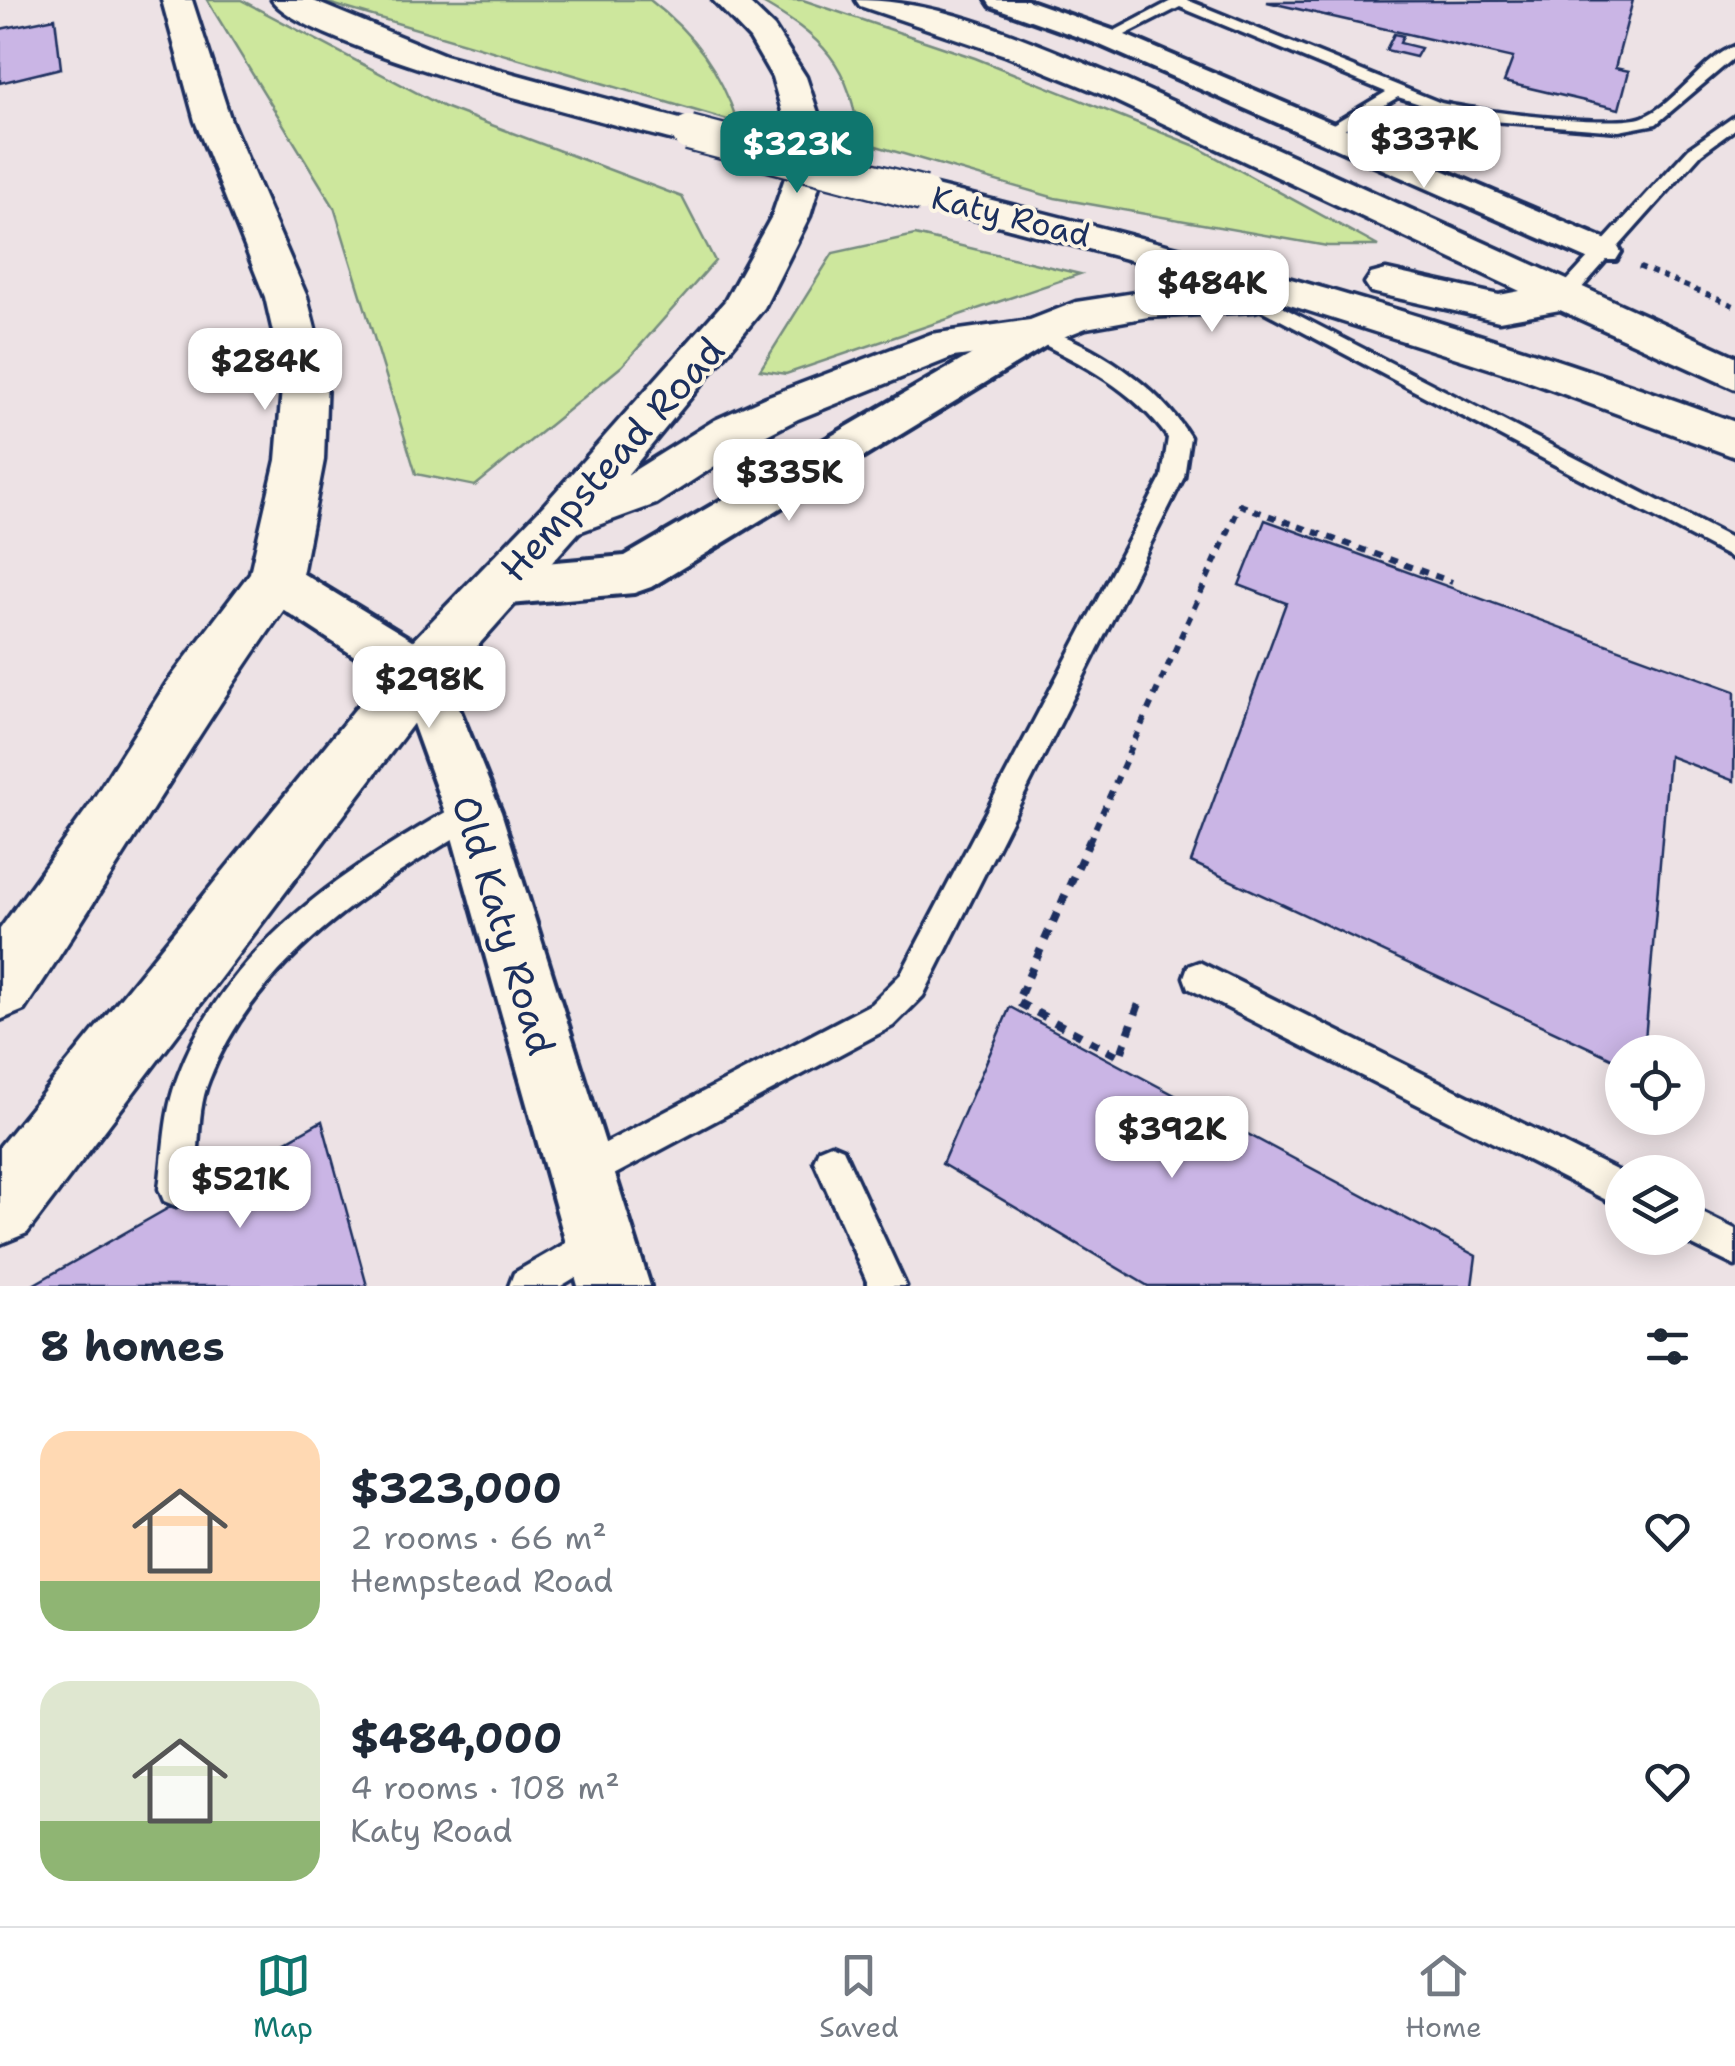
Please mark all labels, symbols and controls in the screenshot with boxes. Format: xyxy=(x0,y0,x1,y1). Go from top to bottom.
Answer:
pin: $337K xyxy=(1354,106,1494,191)
pin: $323K xyxy=(727,111,867,196)
text: $337K xyxy=(1370,117,1478,160)
text: $323K xyxy=(742,122,852,165)
street label: Katy Road xyxy=(927,175,1095,257)
pin: $484K xyxy=(1142,250,1282,335)
text: $484K xyxy=(1157,261,1267,304)
street label: Hempstead Road xyxy=(488,326,736,592)
pin: $284K xyxy=(195,328,335,413)
text: $284K xyxy=(210,339,320,382)
pin: $335K xyxy=(719,439,859,524)
text: $335K xyxy=(735,450,843,493)
pin: $298K xyxy=(359,646,499,731)
text: $298K xyxy=(375,657,483,700)
street label: Old Katy Road xyxy=(440,789,568,1061)
map controls xyxy=(1605,1035,1705,1255)
button: locate xyxy=(1605,1035,1705,1135)
pin: $392K xyxy=(1102,1096,1242,1181)
text: $392K xyxy=(1117,1107,1227,1150)
pin: $521K xyxy=(170,1146,310,1231)
button: layers xyxy=(1605,1155,1705,1255)
text: $521K xyxy=(191,1157,289,1200)
text: 8 homes xyxy=(40,1318,225,1374)
icon: filters xyxy=(1640,1319,1695,1374)
text: $323,000 xyxy=(350,1460,562,1516)
icon: home xyxy=(120,1471,240,1591)
icon: heart xyxy=(1640,1504,1695,1559)
text: 2 rooms · 66 m² xyxy=(350,1516,607,1559)
text: Hempstead Road xyxy=(350,1559,613,1602)
text: $484,000 xyxy=(350,1710,562,1766)
icon: home xyxy=(120,1721,240,1841)
icon: heart xyxy=(1640,1754,1695,1809)
text: 4 rooms · 108 m² xyxy=(350,1766,620,1809)
text: Katy Road xyxy=(350,1809,512,1852)
tab: Map xyxy=(253,1948,313,2046)
tab: Saved xyxy=(819,1948,899,2046)
tab: Home xyxy=(1405,1948,1482,2046)

